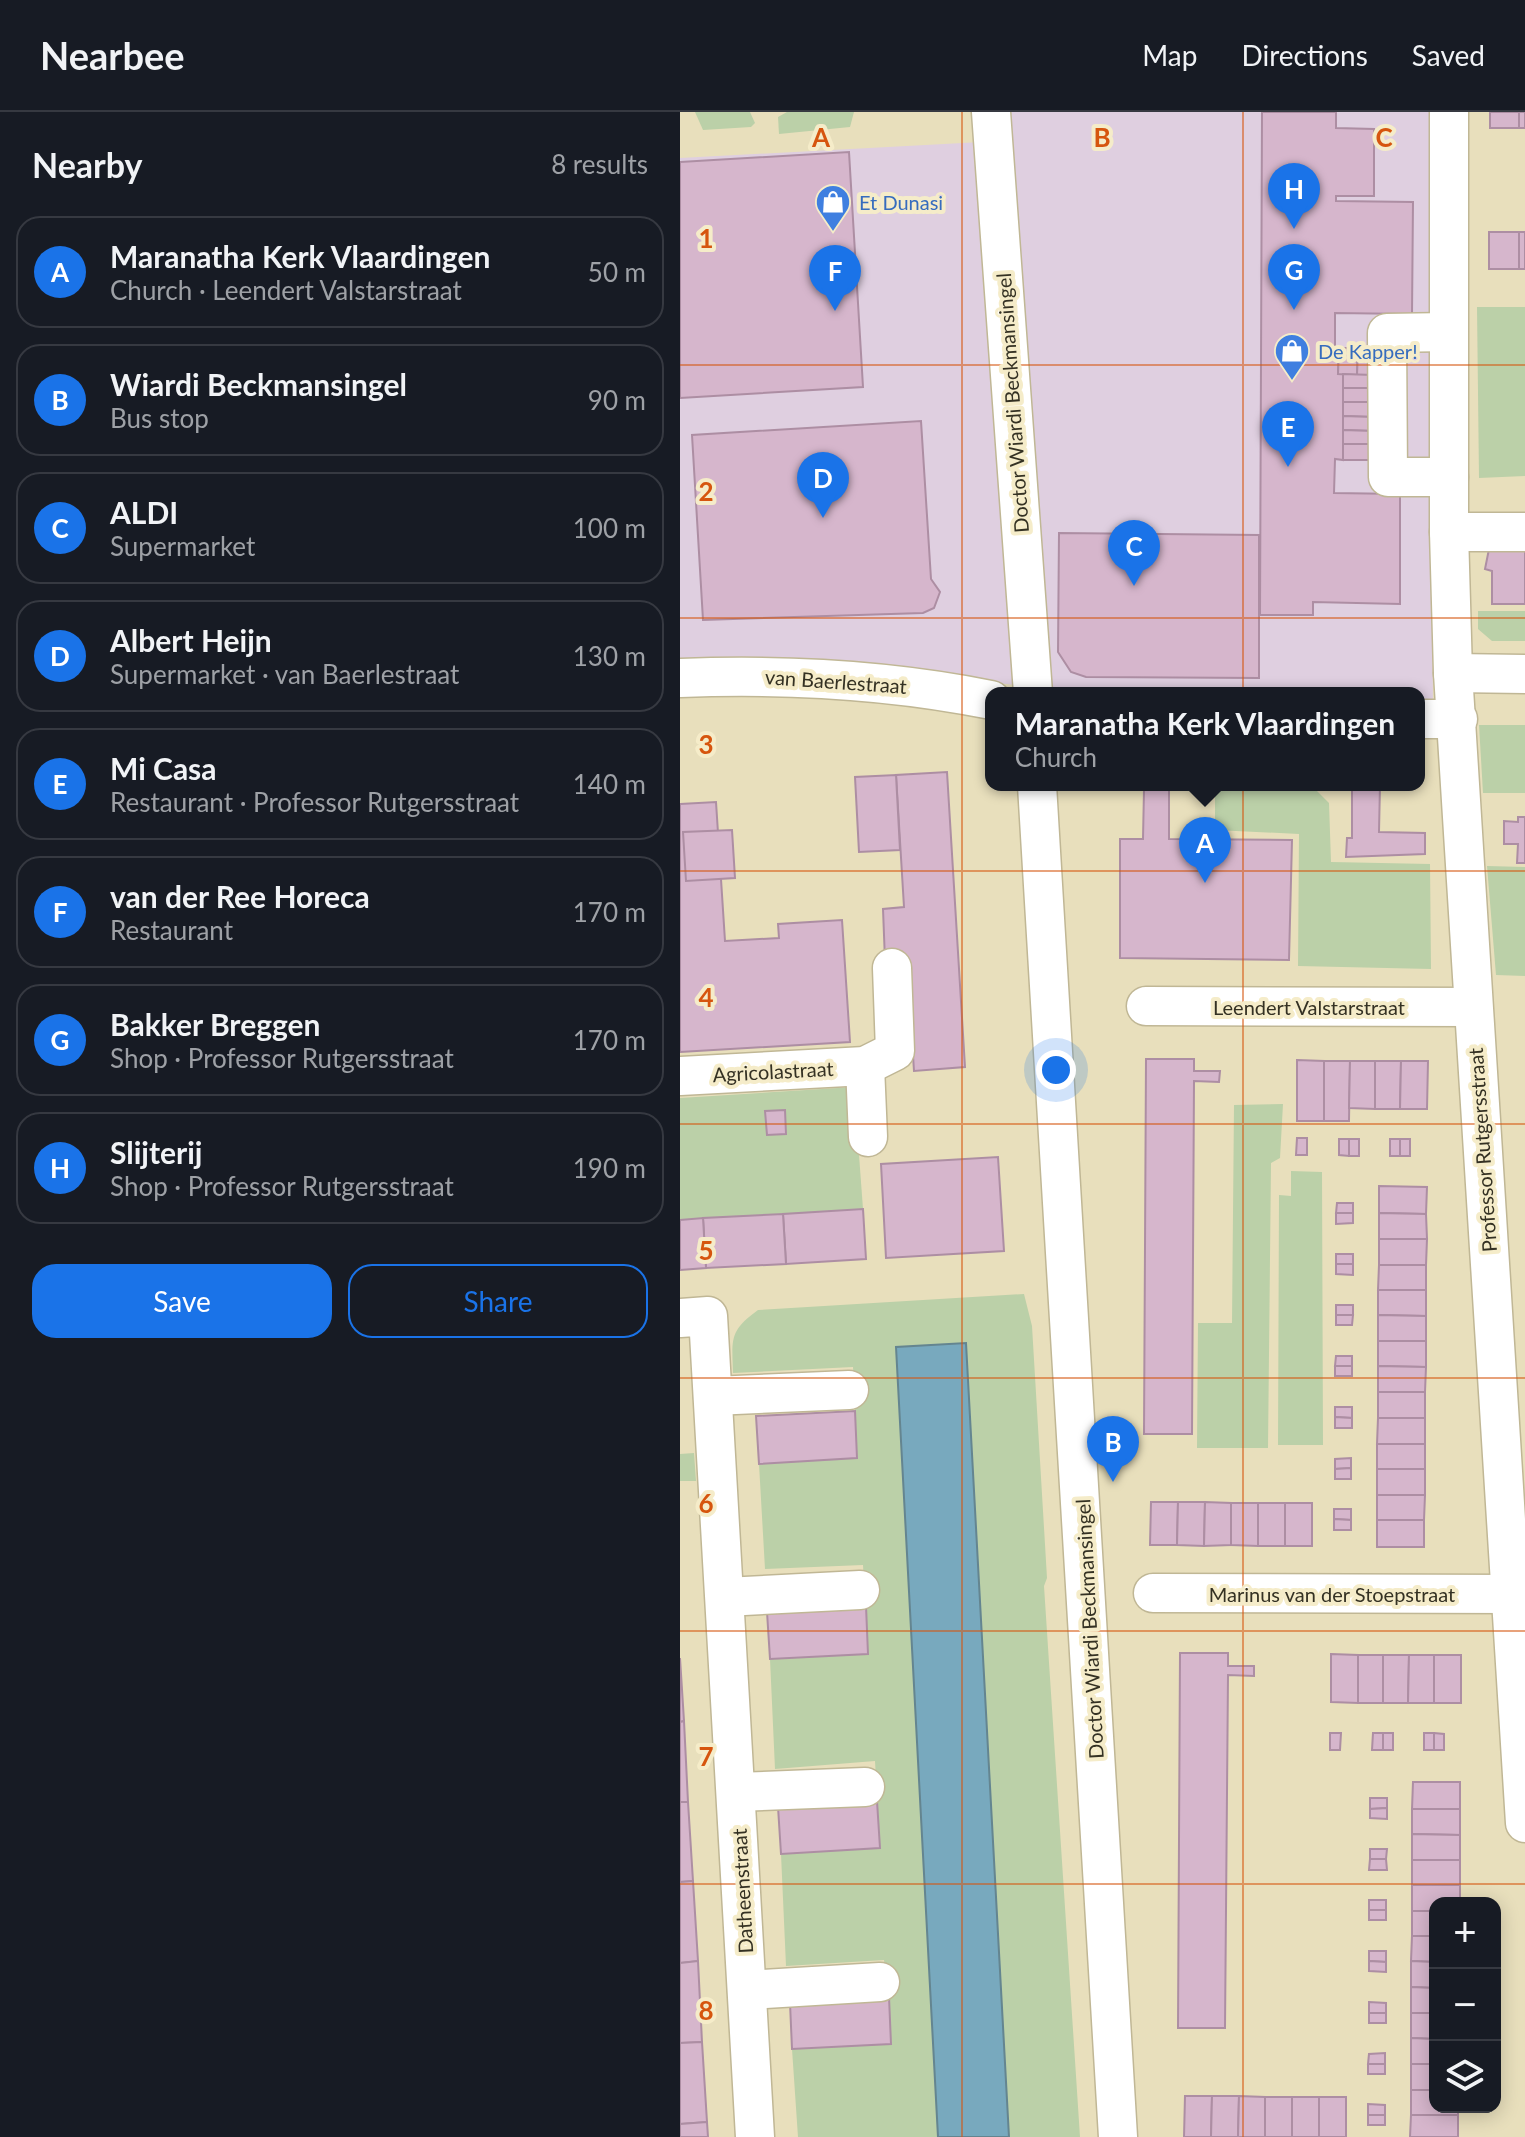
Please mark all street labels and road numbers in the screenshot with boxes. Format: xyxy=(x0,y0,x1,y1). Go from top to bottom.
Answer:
street label: Doctor Wiardi Beckmansingel xyxy=(991,272,1033,534)
street label: van Baerlestraat xyxy=(764,664,908,698)
street label: Leendert Valstarstraat xyxy=(1213,995,1405,1019)
street label: Professor Rutgersstraat xyxy=(1463,1047,1501,1253)
street label: Agricolastraat xyxy=(712,1056,834,1086)
street label: Doctor Wiardi Beckmansingel xyxy=(1070,1498,1108,1760)
street label: Marinus van der Stoepstraat xyxy=(1209,1582,1455,1606)
street label: Datheenstraat xyxy=(727,1828,757,1954)

